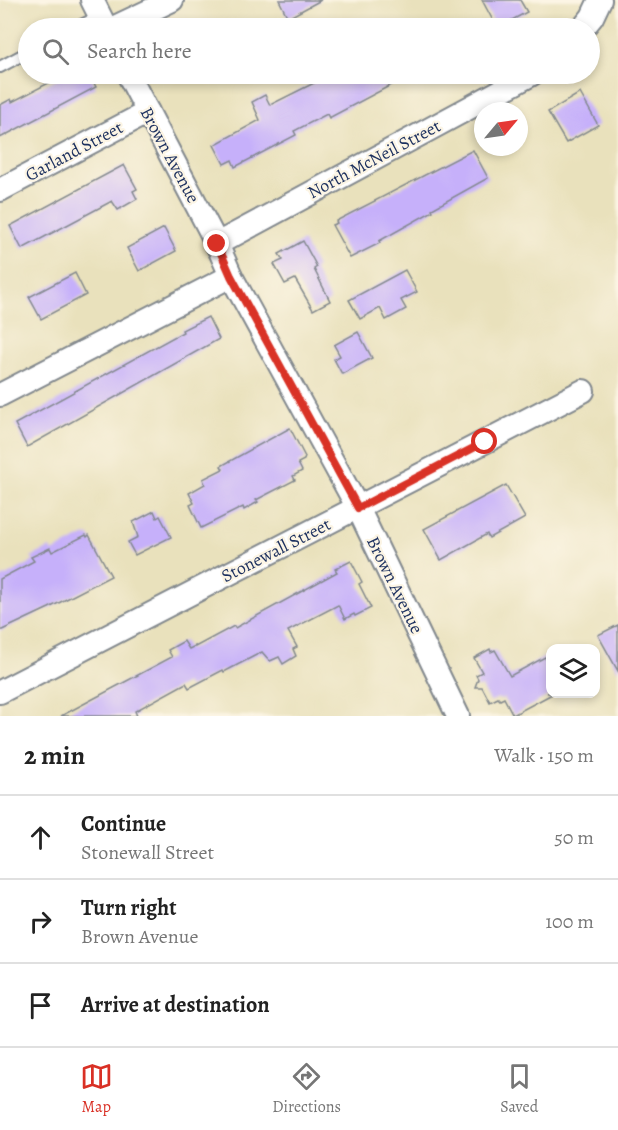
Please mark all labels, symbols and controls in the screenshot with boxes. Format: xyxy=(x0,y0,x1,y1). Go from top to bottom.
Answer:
search box xyxy=(18,18,600,84)
icon: search xyxy=(39,35,72,68)
text: Search here xyxy=(87,36,192,66)
north arrow xyxy=(474,102,528,156)
street label: Brown Avenue xyxy=(135,103,205,207)
street label: North McNeil Street xyxy=(303,114,445,204)
street label: Garland Street xyxy=(21,115,127,187)
route end xyxy=(203,230,229,256)
route start xyxy=(471,428,497,454)
street label: Stonewall Street xyxy=(217,512,335,588)
street label: Brown Avenue xyxy=(361,532,429,638)
map controls xyxy=(546,644,600,698)
button: layers xyxy=(546,644,600,698)
text: 2 min xyxy=(24,738,85,773)
text: Walk · 150 m xyxy=(494,742,594,769)
text: Continue xyxy=(81,809,166,839)
icon: ahead xyxy=(24,821,57,854)
text: 50 m xyxy=(554,824,594,851)
text: Stonewall Street xyxy=(81,839,214,866)
text: Turn right xyxy=(81,893,177,923)
icon: right xyxy=(24,905,57,938)
text: 100 m xyxy=(545,908,594,935)
text: Brown Avenue xyxy=(81,923,198,950)
icon: arrive xyxy=(24,989,57,1022)
text: Arrive at destination xyxy=(81,990,270,1020)
tab: Map xyxy=(80,1060,113,1118)
tab: Directions xyxy=(272,1060,341,1118)
tab: Saved xyxy=(500,1060,538,1118)

